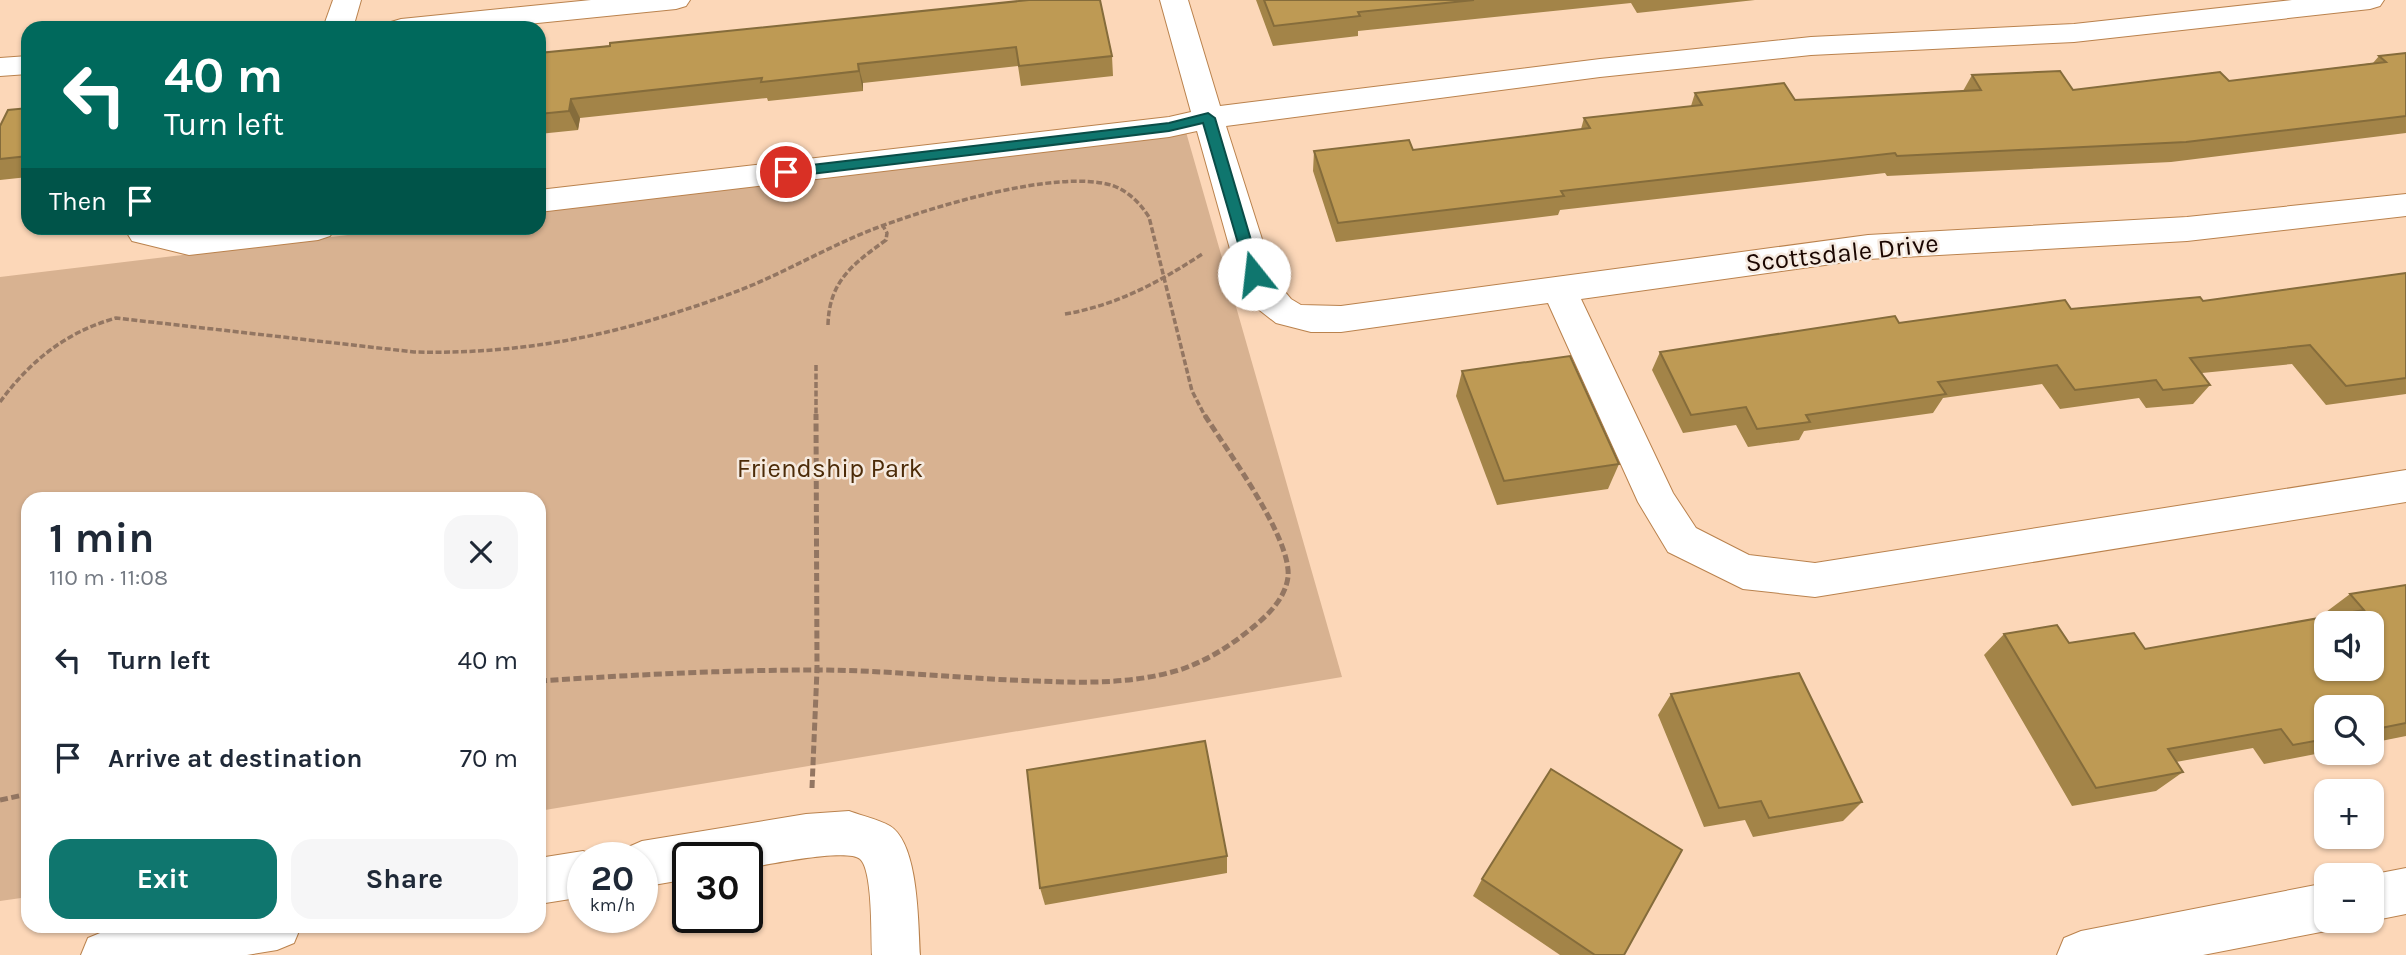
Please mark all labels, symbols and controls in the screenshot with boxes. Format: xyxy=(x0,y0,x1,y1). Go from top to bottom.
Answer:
text: 40 m xyxy=(164,47,283,104)
icon: left xyxy=(49,49,140,140)
text: Turn left xyxy=(164,106,284,143)
pin xyxy=(756,142,816,202)
icon: arrive xyxy=(767,153,805,191)
icon: arrive xyxy=(121,182,159,220)
text: Then xyxy=(49,186,107,217)
street label: Scottsdale Drive xyxy=(1744,227,1940,279)
position arrow xyxy=(1217,237,1291,311)
park label: Friendship Park xyxy=(737,453,923,484)
text: 1 min xyxy=(49,513,154,563)
button: close xyxy=(444,515,518,589)
text: 110 m · 11:08 xyxy=(49,564,168,591)
map controls xyxy=(2314,611,2384,933)
button: sound xyxy=(2314,611,2384,681)
icon: left xyxy=(49,641,87,679)
text: Turn left xyxy=(108,645,210,676)
text: 40 m xyxy=(458,645,518,676)
button: search xyxy=(2314,695,2384,765)
icon: arrive xyxy=(49,739,87,777)
text: Arrive at destination xyxy=(108,743,362,774)
text: 70 m xyxy=(460,743,518,774)
button: + xyxy=(2314,779,2384,849)
button: Exit xyxy=(49,839,277,919)
button: Share xyxy=(291,839,518,919)
speed limit sign: 30 xyxy=(672,842,763,933)
text: 20 xyxy=(591,858,634,899)
button: − xyxy=(2314,863,2384,933)
text: km/h xyxy=(590,894,635,916)

